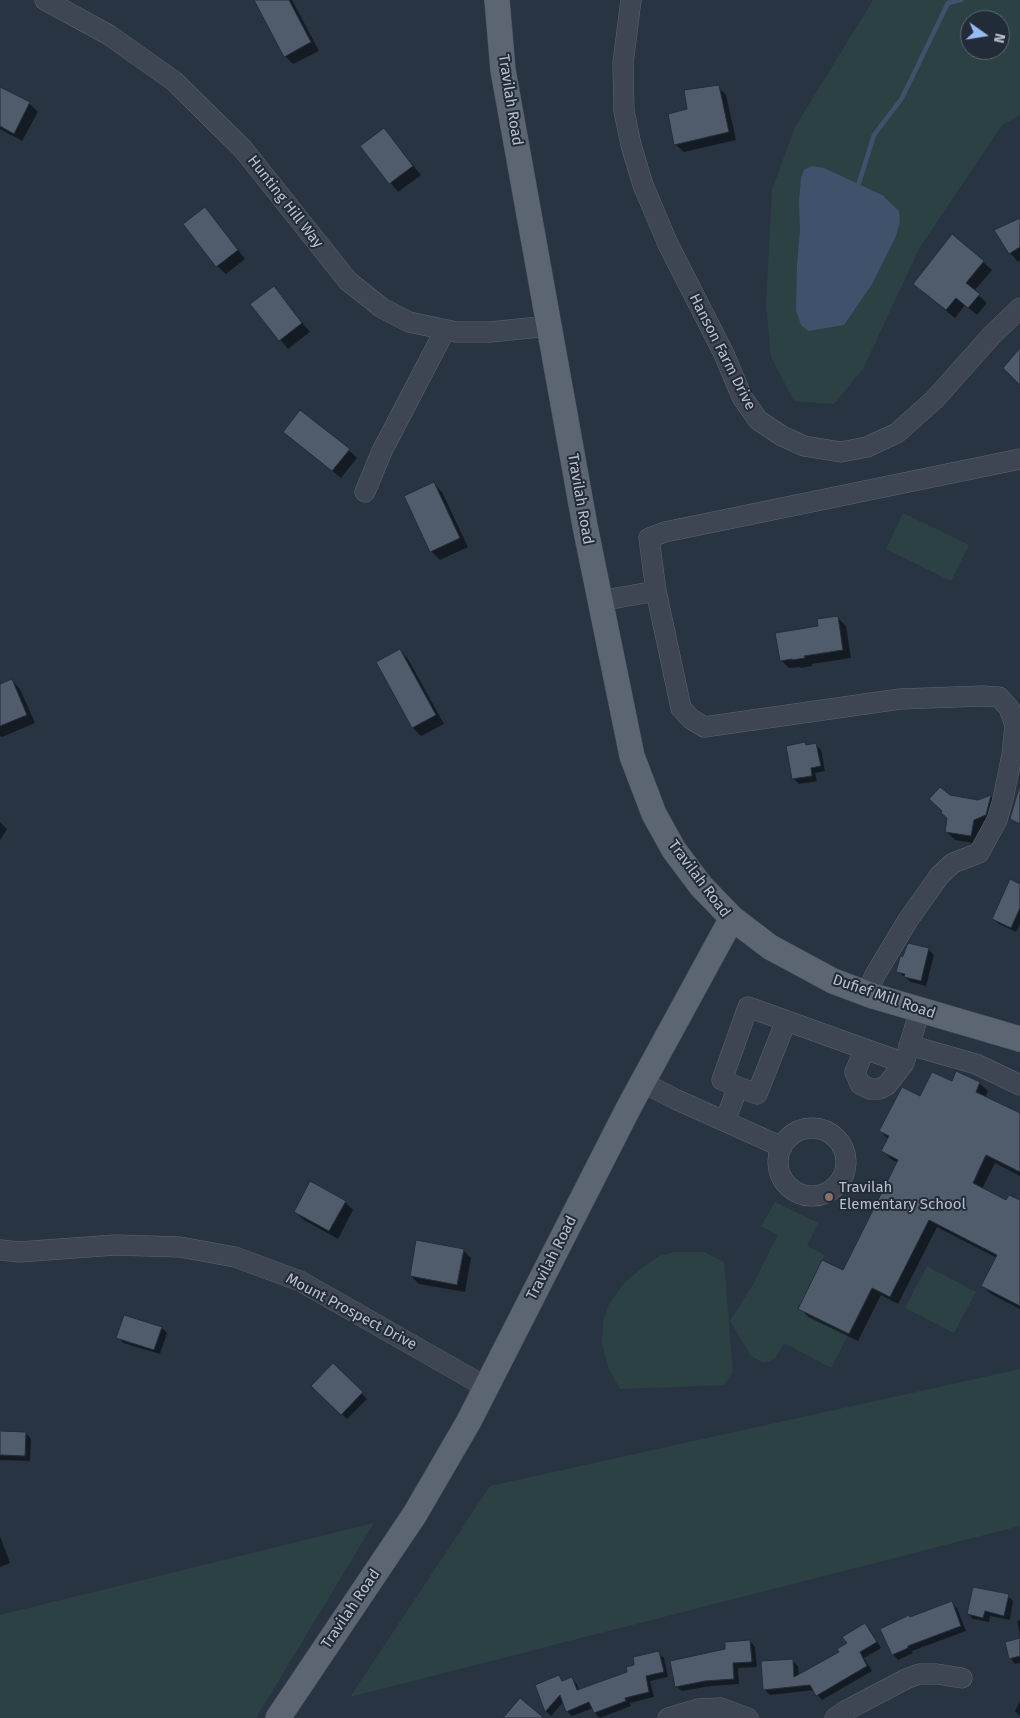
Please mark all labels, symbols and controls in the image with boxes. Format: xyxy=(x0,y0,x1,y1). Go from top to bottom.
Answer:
north arrow xyxy=(960,10,1010,60)
text: N xyxy=(990,32,1008,45)
street label: Travilah Road xyxy=(494,53,526,147)
street label: Hunting Hill Way xyxy=(243,152,327,252)
street label: Hanson Farm Drive xyxy=(685,291,759,413)
street label: Travilah Road xyxy=(563,452,597,546)
street label: Travilah Road xyxy=(664,837,734,921)
street label: Dufief Mill Road xyxy=(830,971,938,1023)
place label: Travilah Elementary School xyxy=(839,1179,966,1214)
marker: Travilah Elementary School xyxy=(823,1191,835,1203)
street label: Travilah Road xyxy=(523,1213,581,1303)
street label: Mount Prospect Drive xyxy=(282,1270,420,1354)
street label: Travilah Road xyxy=(318,1566,384,1652)

